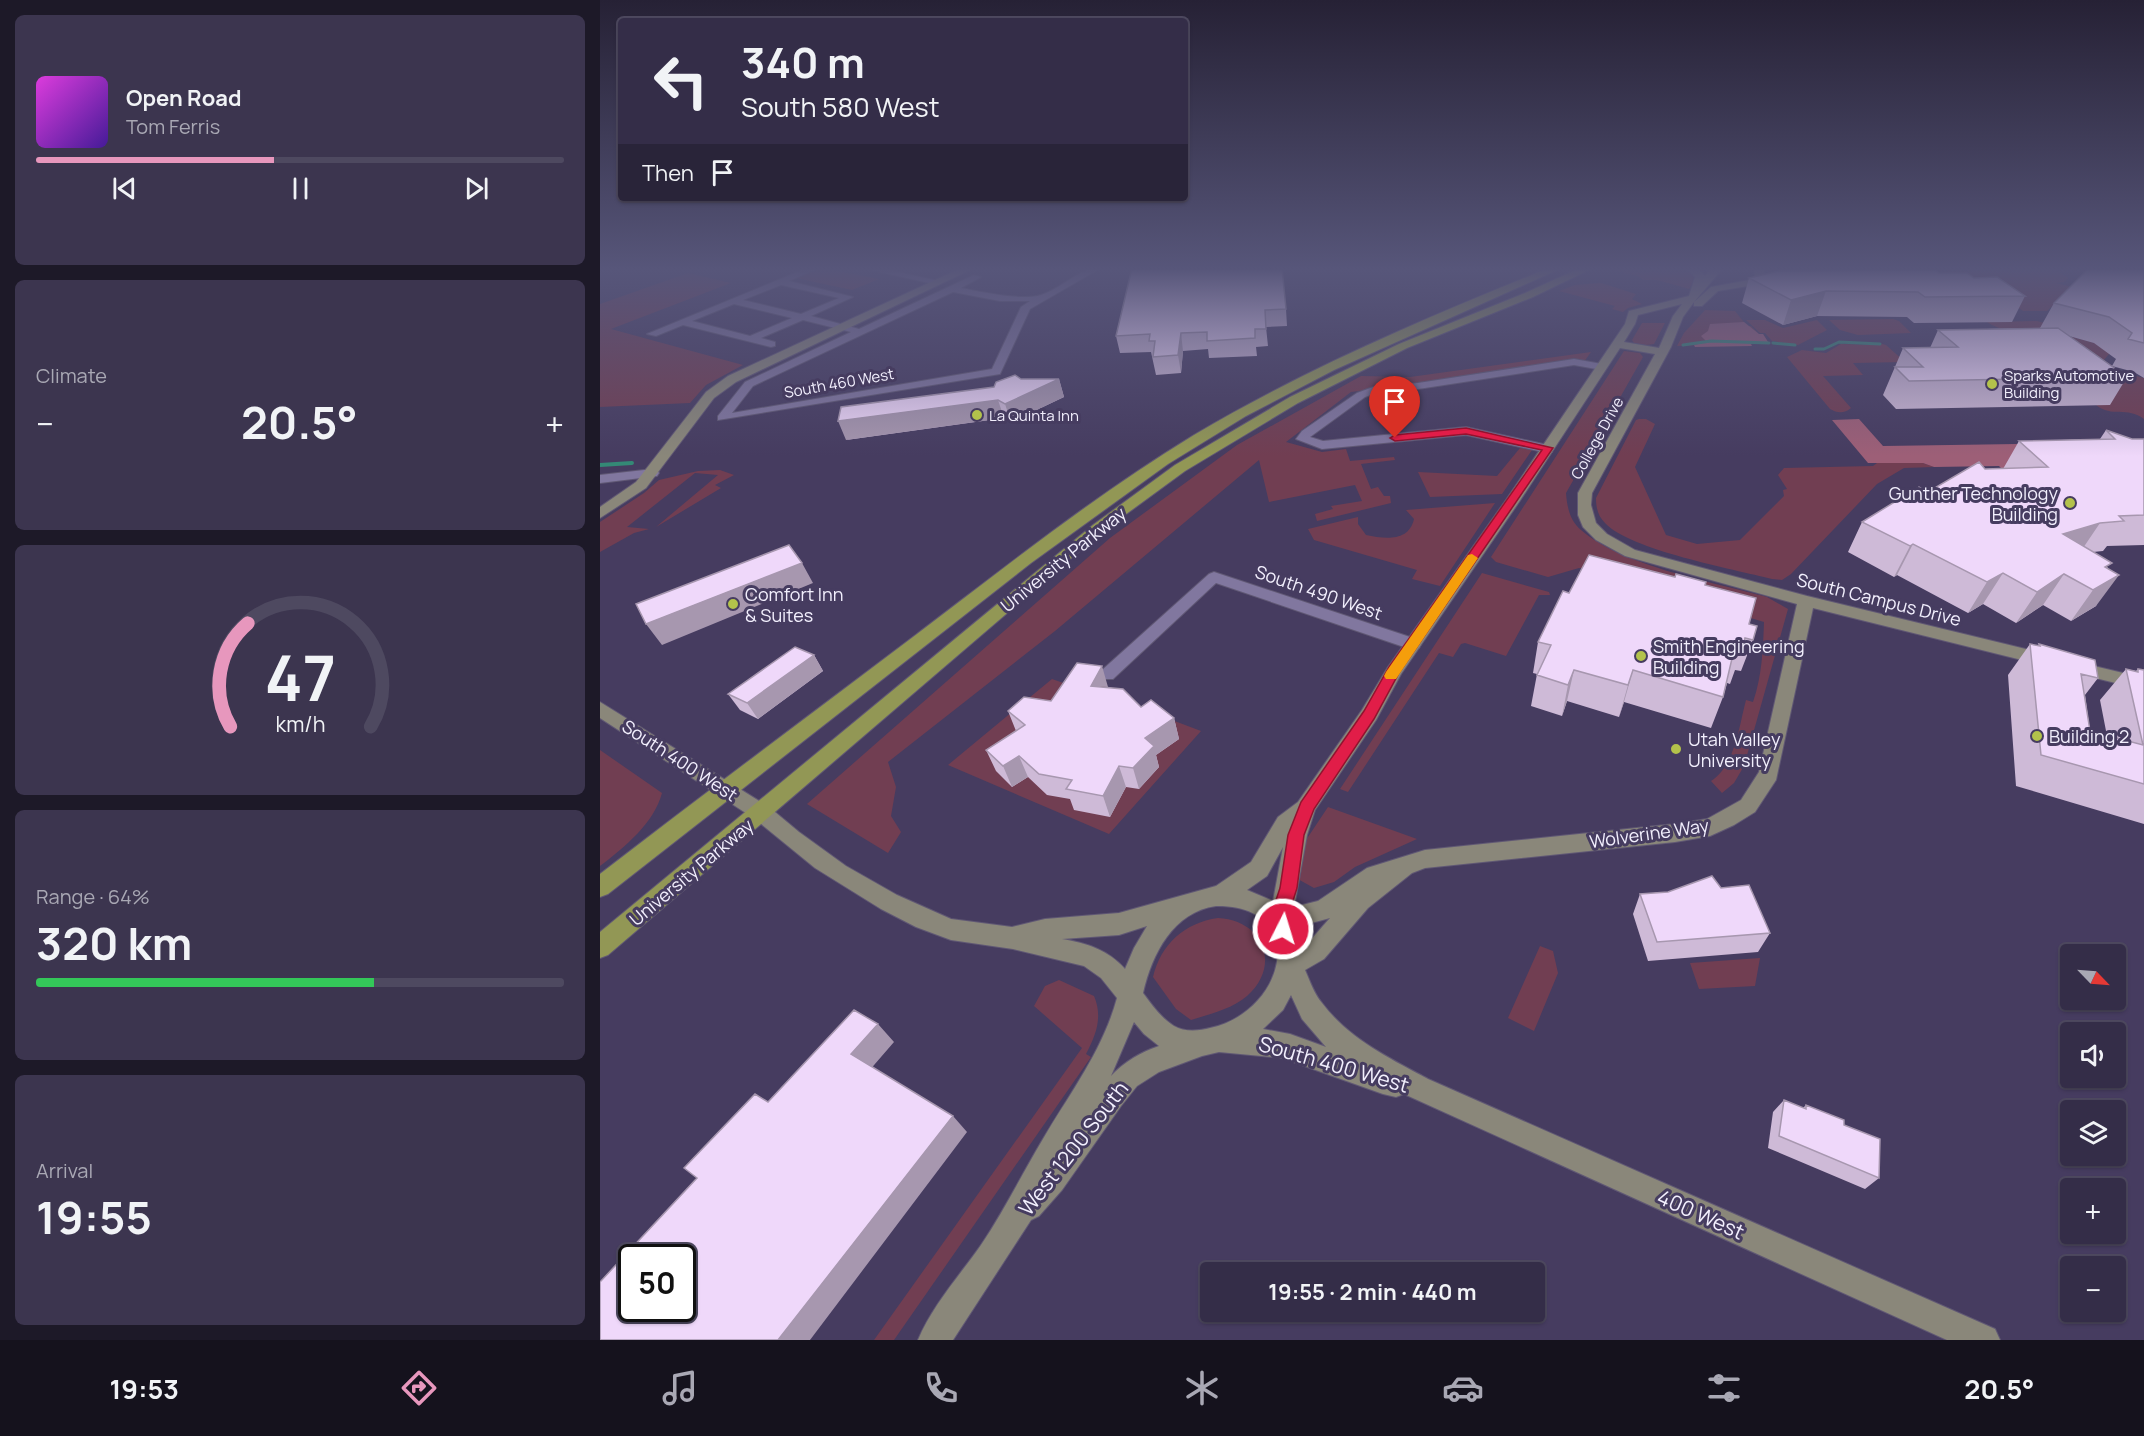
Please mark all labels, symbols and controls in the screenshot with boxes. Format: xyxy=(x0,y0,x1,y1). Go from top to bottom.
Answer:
text: 340 m xyxy=(741,33,865,91)
icon: left xyxy=(642,42,720,120)
text: Open Road xyxy=(126,83,241,113)
text: South 580 West xyxy=(741,88,939,125)
text: Tom Ferris xyxy=(126,113,220,140)
icon: arrive xyxy=(706,156,739,189)
text: Then xyxy=(642,158,694,188)
icon: previous xyxy=(108,172,141,205)
icon: pause xyxy=(284,172,317,205)
icon: next xyxy=(460,172,493,205)
text: Climate xyxy=(36,362,107,389)
street label: South 460 West xyxy=(783,363,895,403)
place label: Sparks Automotive Building xyxy=(2004,365,2134,403)
pin xyxy=(1369,376,1420,438)
marker: Sparks Automotive Building xyxy=(1985,377,1999,391)
icon: arrive xyxy=(1378,385,1411,418)
text: 20.5° xyxy=(241,391,358,453)
street label: College Drive xyxy=(1566,393,1628,483)
text: − xyxy=(36,401,54,446)
text: + xyxy=(545,401,564,446)
place label: La Quinta Inn xyxy=(989,405,1079,426)
marker: La Quinta Inn xyxy=(970,408,984,422)
place label: Gunther Technology Building xyxy=(1889,481,2059,526)
marker: Gunther Technology Building xyxy=(2063,496,2077,510)
street label: University Parkway xyxy=(995,501,1131,617)
street label: South 490 West xyxy=(1252,559,1386,625)
street label: South Campus Drive xyxy=(1794,567,1964,631)
place label: Comfort Inn & Suites xyxy=(745,582,843,627)
marker: Comfort Inn & Suites xyxy=(726,597,740,611)
text: 47 xyxy=(264,634,336,720)
place label: Smith Engineering Building xyxy=(1653,634,1805,679)
marker: Smith Engineering Building xyxy=(1634,649,1648,663)
text: km/h xyxy=(275,709,325,738)
street label: South 400 West xyxy=(618,714,742,806)
place label: Building 2 xyxy=(2049,724,2129,748)
place label: Utah Valley University xyxy=(1688,727,1781,772)
marker: Building 2 xyxy=(2030,729,2044,743)
marker: Utah Valley University xyxy=(1669,742,1683,756)
street label: University Parkway xyxy=(624,813,758,931)
street label: Wolverine Way xyxy=(1588,813,1711,853)
text: Range · 64% xyxy=(36,883,150,910)
position arrow xyxy=(1251,897,1315,961)
text: 320 km xyxy=(36,912,192,974)
north arrow xyxy=(2060,944,2126,1010)
map controls xyxy=(2060,944,2126,1322)
button: sound xyxy=(2060,1022,2126,1088)
street label: South 400 West xyxy=(1256,1029,1412,1099)
street label: West 1200 South xyxy=(1012,1075,1134,1221)
button: layers xyxy=(2060,1100,2126,1166)
text: Arrival xyxy=(36,1157,93,1184)
button: + xyxy=(2060,1178,2126,1244)
street label: 400 West xyxy=(1653,1182,1749,1246)
text: 19:55 xyxy=(36,1186,152,1248)
speed limit sign: 50 xyxy=(618,1244,696,1322)
button: − xyxy=(2060,1256,2126,1322)
text: 19:55 · 2 min · 440 m xyxy=(1268,1277,1477,1307)
icon: directions xyxy=(398,1367,440,1409)
icon: music xyxy=(659,1367,701,1409)
icon: phone xyxy=(920,1367,962,1409)
icon: climate xyxy=(1181,1367,1223,1409)
icon: car xyxy=(1442,1367,1484,1409)
icon: filters xyxy=(1703,1367,1745,1409)
text: 19:53 xyxy=(110,1370,179,1407)
text: 20.5° xyxy=(1964,1370,2034,1407)

